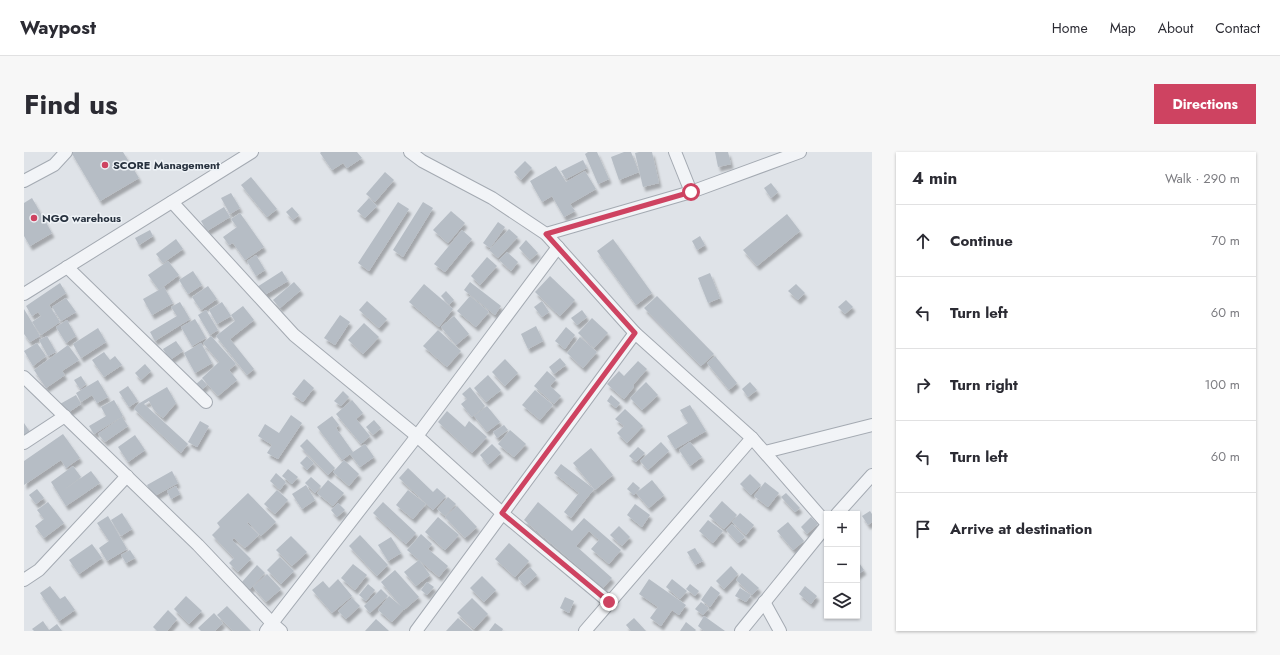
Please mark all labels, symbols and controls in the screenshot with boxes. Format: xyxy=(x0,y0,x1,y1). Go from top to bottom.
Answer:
text: Waypost xyxy=(20,14,96,41)
text: Home xyxy=(1052,18,1088,38)
text: Map xyxy=(1110,18,1136,38)
text: About xyxy=(1158,18,1193,38)
text: Contact xyxy=(1215,18,1260,38)
text: Find us xyxy=(24,84,118,125)
button: Directions xyxy=(1154,84,1256,124)
place label: SCORE Management xyxy=(113,157,220,173)
marker: SCORE Management xyxy=(100,160,110,170)
text: 4 min xyxy=(912,166,957,190)
text: Walk · 290 m xyxy=(1165,169,1240,188)
route start xyxy=(682,183,700,201)
place label: NGO warehous xyxy=(42,210,121,226)
marker: NGO warehous xyxy=(29,213,39,223)
icon: ahead xyxy=(912,230,934,252)
text: Continue xyxy=(950,230,1013,252)
text: 70 m xyxy=(1211,231,1240,250)
icon: left xyxy=(912,302,934,324)
text: Turn left xyxy=(950,302,1008,324)
text: 60 m xyxy=(1211,303,1240,322)
icon: right xyxy=(912,374,934,396)
text: Turn right xyxy=(950,374,1018,396)
text: 100 m xyxy=(1205,375,1240,394)
icon: left xyxy=(912,446,934,468)
text: Turn left xyxy=(950,446,1008,468)
text: 60 m xyxy=(1211,447,1240,466)
map controls xyxy=(824,511,860,619)
button: + xyxy=(824,511,860,547)
icon: arrive xyxy=(912,518,934,540)
text: Arrive at destination xyxy=(950,518,1092,540)
button: − xyxy=(824,547,860,583)
button: layers xyxy=(824,583,860,619)
route end xyxy=(600,593,618,611)

